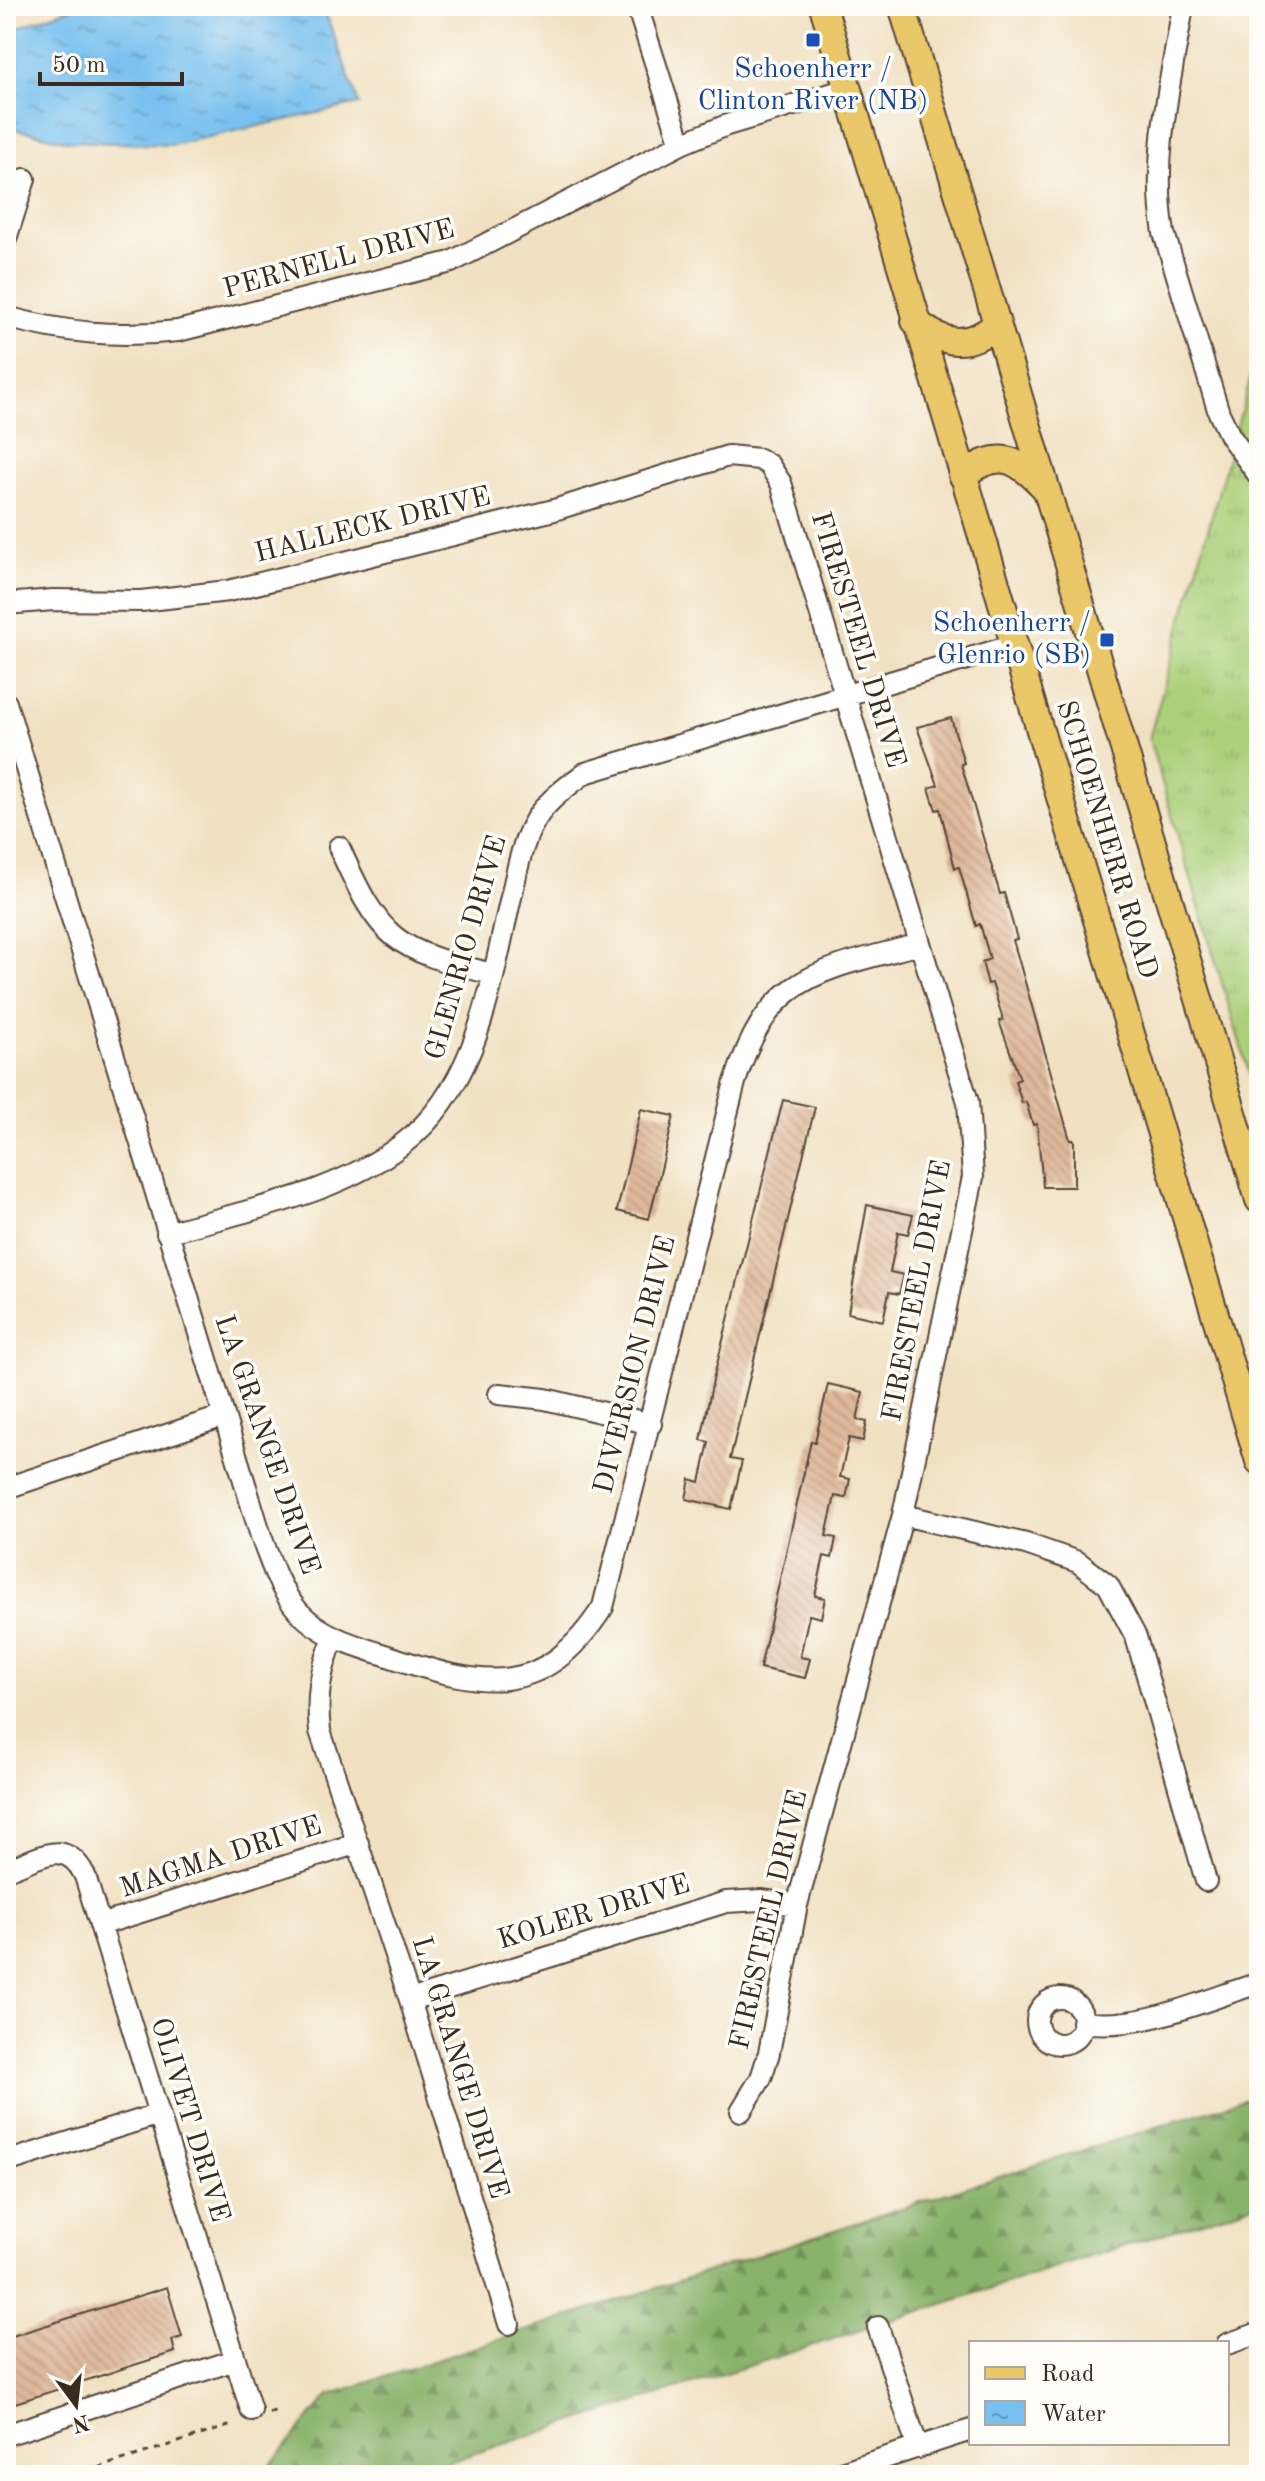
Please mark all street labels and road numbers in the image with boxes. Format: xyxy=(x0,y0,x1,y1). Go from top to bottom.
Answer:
street label: PERNELL DRIVE xyxy=(220,216,458,304)
street label: HALLECK DRIVE xyxy=(252,483,494,569)
street label: FIRESTEEL DRIVE xyxy=(805,509,909,771)
street label: SCHOENHERR ROAD xyxy=(1050,698,1162,982)
street label: GLENRIO DRIVE xyxy=(422,833,512,1063)
street label: FIRESTEEL DRIVE xyxy=(879,1158,957,1424)
street label: DIVERSION DRIVE xyxy=(590,1233,682,1497)
street label: LA GRANGE DRIVE xyxy=(208,1312,324,1578)
street label: FIRESTEEL DRIVE xyxy=(726,1787,814,2053)
street label: MAGMA DRIVE xyxy=(117,1812,325,1904)
street label: KOLER DRIVE xyxy=(495,1870,693,1956)
street label: LA GRANGE DRIVE xyxy=(406,1934,512,2202)
street label: OLIVET DRIVE xyxy=(145,2015,233,2225)

